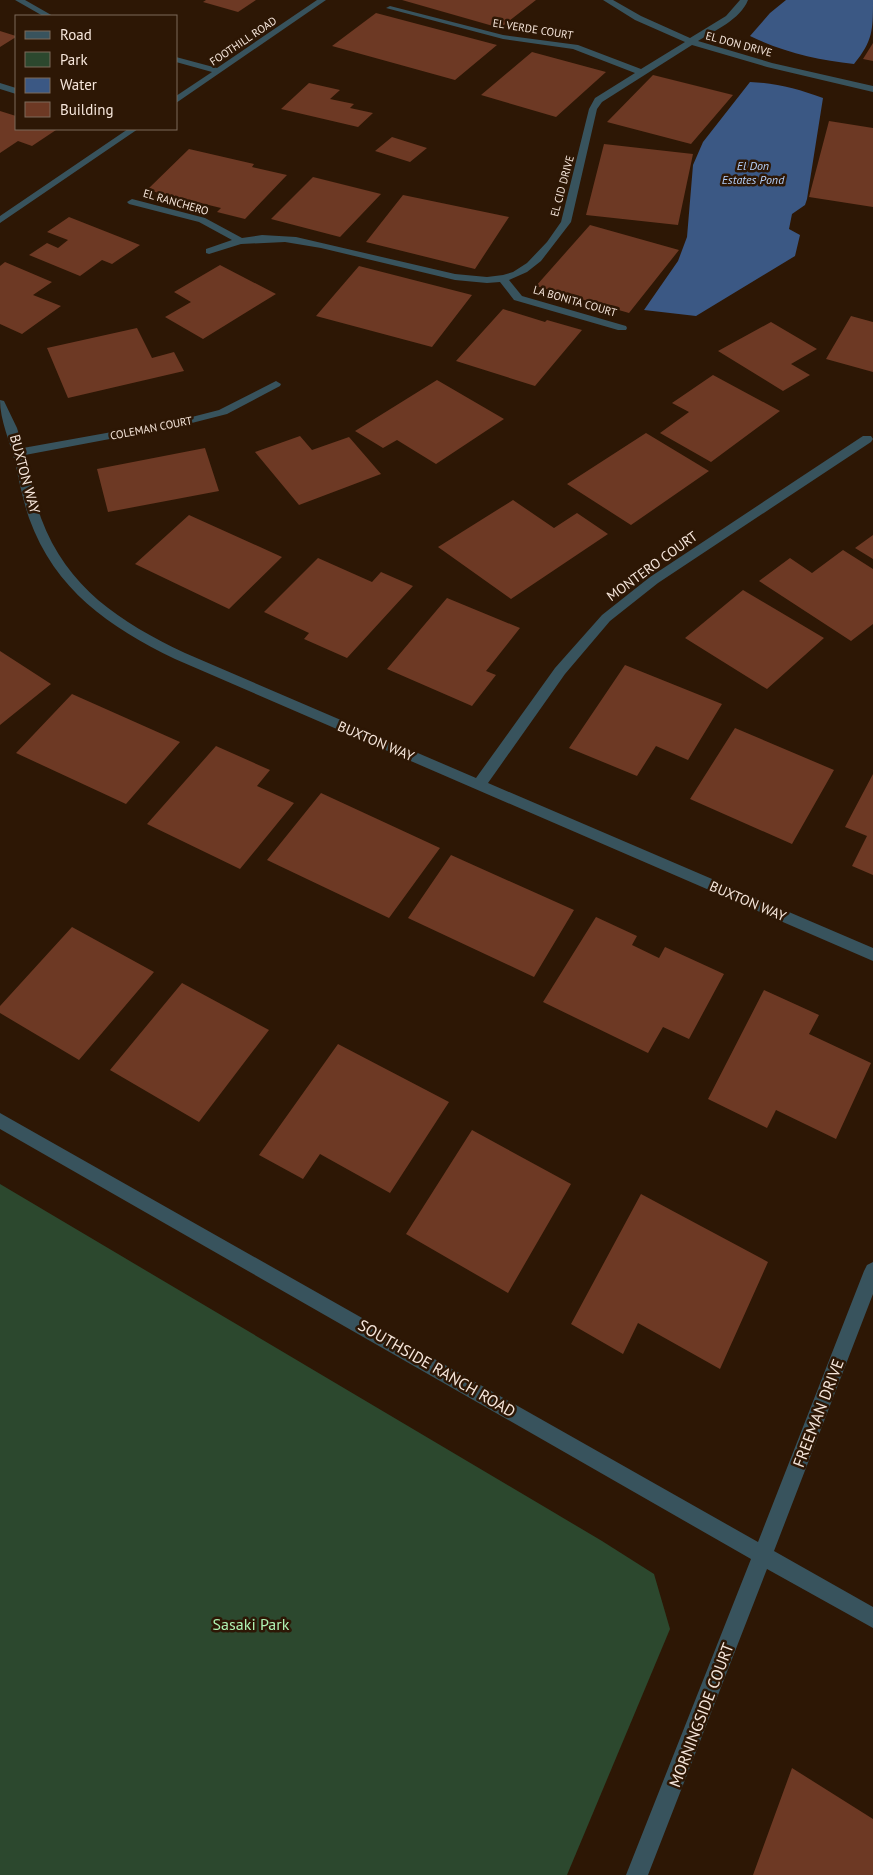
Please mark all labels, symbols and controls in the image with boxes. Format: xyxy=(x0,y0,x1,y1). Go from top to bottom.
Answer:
street label: FOOTHILL ROAD xyxy=(207,13,279,69)
legend xyxy=(15,15,178,130)
street label: EL VERDE COURT xyxy=(492,16,574,42)
text: Road xyxy=(60,25,92,44)
street label: EL DON DRIVE xyxy=(704,28,774,60)
text: Park xyxy=(60,50,88,69)
text: Water xyxy=(60,75,97,94)
text: Building xyxy=(60,100,114,119)
street label: EL CID DRIVE xyxy=(547,154,577,218)
water label: El Don Estates Pond xyxy=(722,158,785,187)
street label: EL RANCHERO xyxy=(142,186,210,218)
street label: LA BONITA COURT xyxy=(532,282,618,320)
street label: COLEMAN COURT xyxy=(109,413,193,443)
street label: BUXTON WAY xyxy=(6,432,44,516)
street label: MONTERO COURT xyxy=(603,527,701,605)
street label: BUXTON WAY xyxy=(335,717,417,765)
street label: BUXTON WAY xyxy=(707,877,789,925)
street label: SOUTHSIDE RANCH ROAD xyxy=(355,1315,519,1421)
street label: FREEMAN DRIVE xyxy=(788,1356,848,1470)
park label: Sasaki Park xyxy=(213,1614,290,1634)
street label: MORNINGSIDE COURT xyxy=(664,1640,738,1790)

